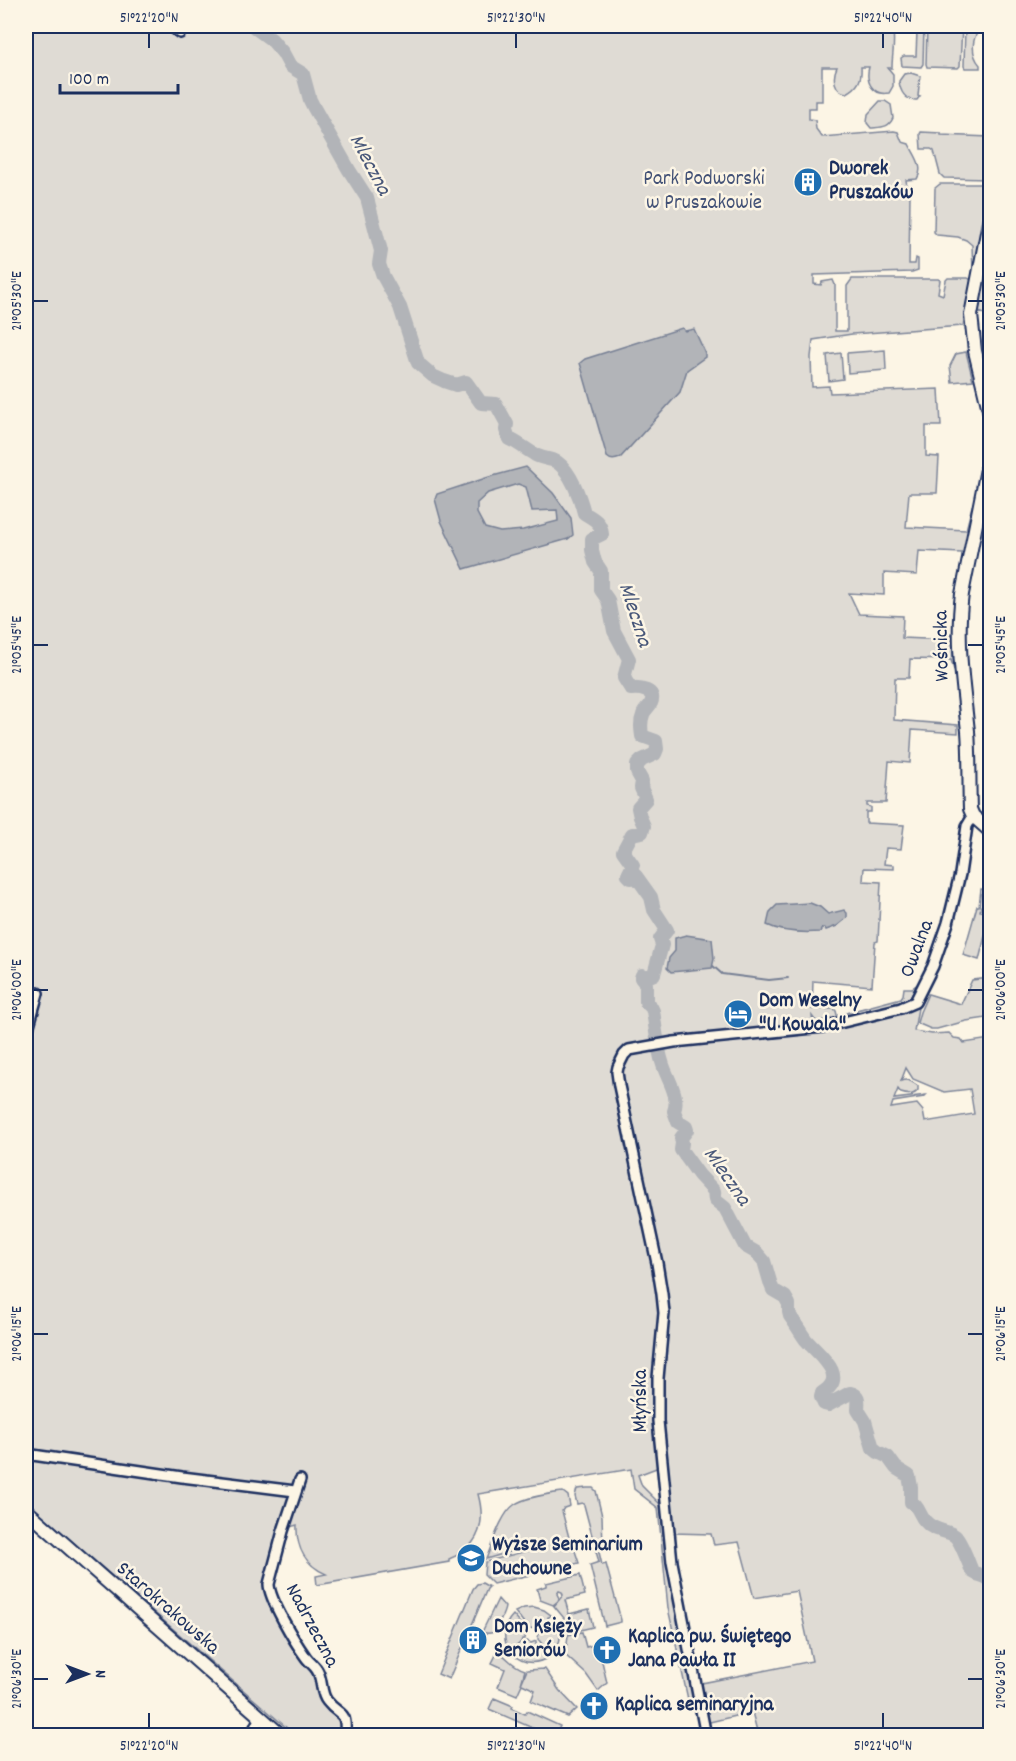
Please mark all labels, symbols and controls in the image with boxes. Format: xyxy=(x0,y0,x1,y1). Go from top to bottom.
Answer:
text: 51°22'20"N xyxy=(120,8,178,30)
text: 51°22'30"N xyxy=(487,8,545,30)
text: 51°22'40"N xyxy=(854,8,912,30)
scale bar xyxy=(60,57,178,95)
text: 100 m xyxy=(69,68,109,93)
water label: Mleczna xyxy=(340,129,399,203)
place label: Dworek Pruszaków xyxy=(829,155,914,209)
park label: Park Podworski w Pruszakowie xyxy=(643,165,765,219)
building icon: Dworek Pruszaków xyxy=(792,166,824,198)
text: 21°05'30"E xyxy=(7,271,29,331)
text: 21°05'30"E xyxy=(991,271,1013,331)
water label: Mleczna xyxy=(609,579,659,653)
street label: Wośnicka xyxy=(927,609,959,682)
text: 21°05'45"E xyxy=(7,616,29,674)
text: 21°05'45"E xyxy=(991,616,1013,674)
street label: Owalna xyxy=(893,915,943,982)
text: 21°06'00"E xyxy=(7,959,29,1021)
text: 21°06'00"E xyxy=(991,959,1013,1021)
place label: Dom Weselny "U Kowala" xyxy=(759,987,862,1041)
hotel icon: Dom Weselny "U Kowala" xyxy=(722,998,754,1030)
water label: Mleczna xyxy=(695,1141,758,1214)
text: 21°06'15"E xyxy=(7,1306,29,1362)
text: 21°06'15"E xyxy=(991,1306,1013,1362)
street label: Młyńska xyxy=(627,1368,657,1433)
place label: Wyższe Seminarium Duchowne xyxy=(492,1531,643,1585)
school or university icon: Wyższe Seminarium Duchowne xyxy=(455,1542,487,1574)
street label: Starokrakowska xyxy=(108,1555,226,1663)
street label: Nadrzeczna xyxy=(276,1579,346,1674)
place label: Dom Księży Seniorów xyxy=(494,1613,583,1667)
place label: Kaplica pw. Świętego Jana Pawła II xyxy=(628,1623,791,1677)
building icon: Dom Księży Seniorów xyxy=(457,1624,489,1656)
church icon: Kaplica pw. Świętego Jana Pawła II xyxy=(591,1634,623,1666)
north arrow xyxy=(57,1644,117,1704)
text: 21°06'30"E xyxy=(7,1649,29,1709)
text: 21°06'30"E xyxy=(991,1649,1013,1709)
text: N xyxy=(88,1670,111,1678)
church icon: Kaplica seminaryjna xyxy=(578,1690,610,1722)
place label: Kaplica seminaryjna xyxy=(615,1691,775,1721)
text: 51°22'20"N xyxy=(120,1736,178,1758)
text: 51°22'30"N xyxy=(487,1736,545,1758)
text: 51°22'40"N xyxy=(854,1736,912,1758)

